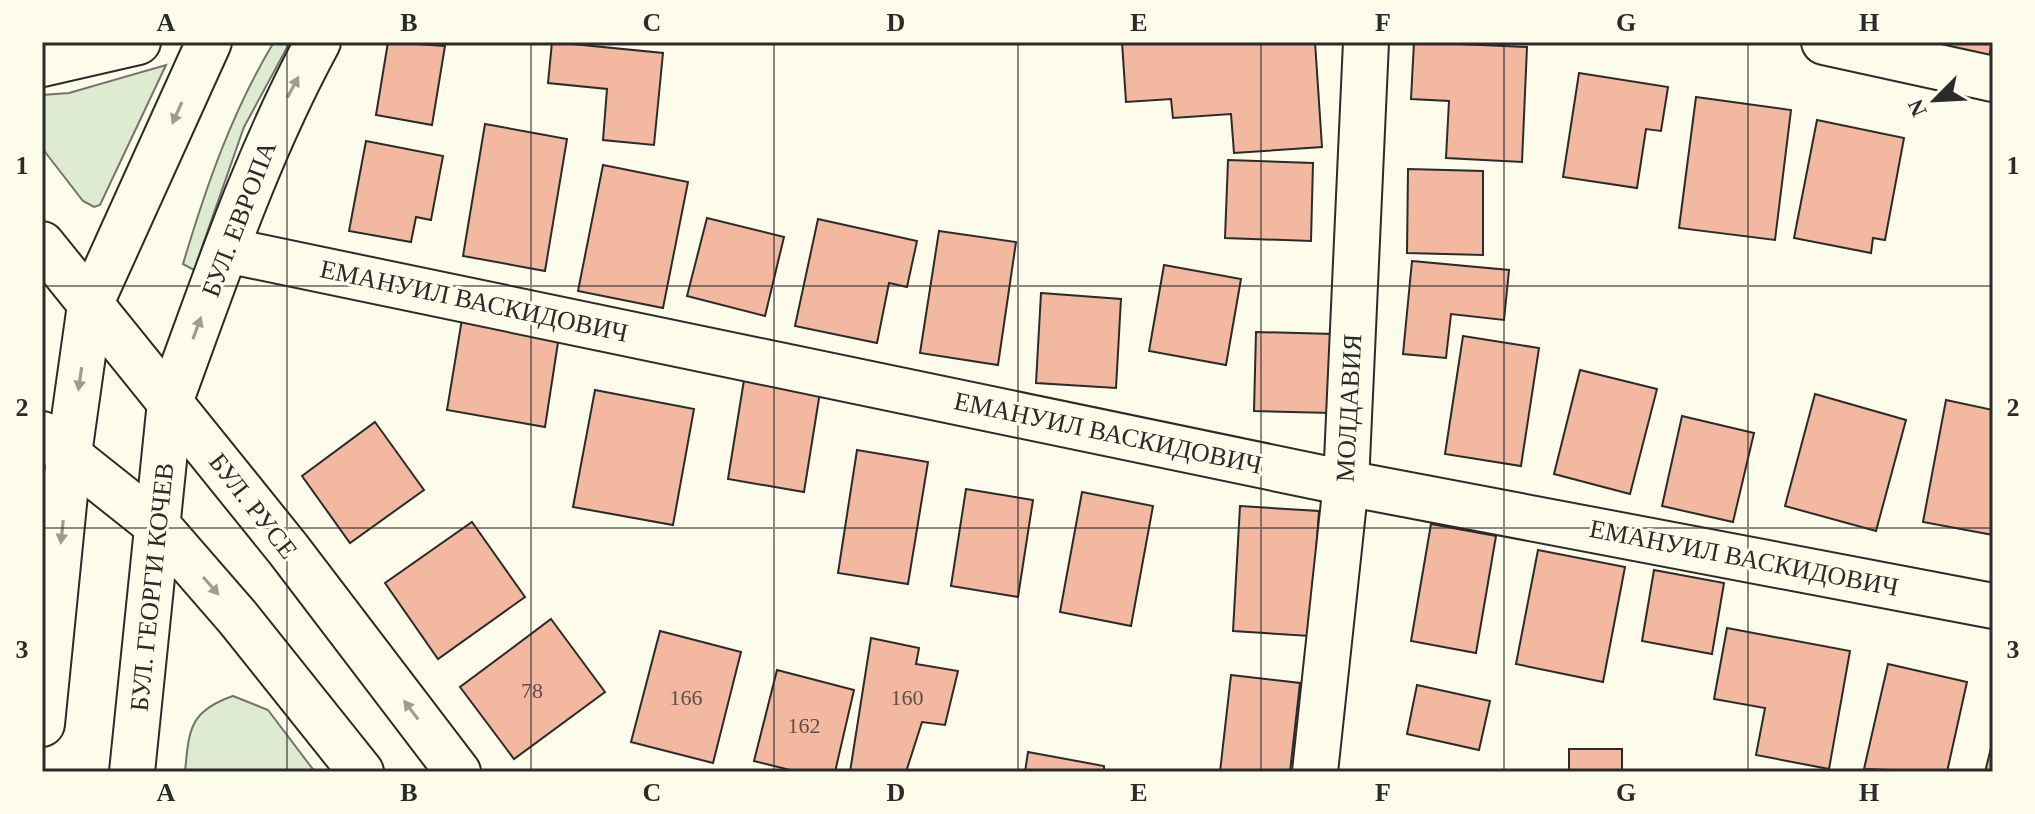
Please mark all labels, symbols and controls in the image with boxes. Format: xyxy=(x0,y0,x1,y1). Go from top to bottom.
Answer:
text: A xyxy=(157,8,176,37)
text: B xyxy=(400,8,418,37)
text: C xyxy=(643,8,661,37)
text: D xyxy=(887,8,905,37)
text: E xyxy=(1130,8,1148,37)
text: F xyxy=(1375,8,1391,37)
text: G xyxy=(1616,8,1636,37)
text: H xyxy=(1859,8,1879,37)
north arrow xyxy=(1895,60,1975,140)
one-way arrow xyxy=(286,76,300,98)
text: N xyxy=(1902,95,1932,120)
one-way arrow xyxy=(171,101,184,125)
street label: БУЛ. ЕВРОПА xyxy=(196,137,282,301)
text: 1 xyxy=(16,151,29,180)
text: 1 xyxy=(2007,151,2020,180)
street label: ЕМАНУИЛ ВАСКИДОВИЧ xyxy=(317,254,631,348)
one-way arrow xyxy=(191,316,204,340)
street label: МОЛДАВИЯ xyxy=(1331,333,1367,483)
one-way arrow xyxy=(73,367,86,392)
street label: ЕМАНУИЛ ВАСКИДОВИЧ xyxy=(951,386,1265,480)
text: 2 xyxy=(16,393,29,422)
text: 2 xyxy=(2007,393,2020,422)
street label: БУЛ. РУСЕ xyxy=(203,448,303,564)
street label: БУЛ. ГЕОРГИ КОЧЕВ xyxy=(125,461,179,713)
street label: ЕМАНУИЛ ВАСКИДОВИЧ xyxy=(1587,514,1901,602)
one-way arrow xyxy=(55,519,68,544)
one-way arrow xyxy=(201,576,219,595)
text: 3 xyxy=(16,635,29,664)
text: 3 xyxy=(2007,635,2020,664)
house number: 78 xyxy=(521,678,543,703)
house number: 166 xyxy=(670,685,703,710)
house number: 160 xyxy=(891,685,924,710)
one-way arrow xyxy=(404,700,420,720)
house number: 162 xyxy=(788,713,821,738)
text: A xyxy=(157,778,176,807)
text: B xyxy=(400,778,418,807)
text: C xyxy=(643,778,661,807)
text: D xyxy=(887,778,905,807)
text: E xyxy=(1130,778,1148,807)
text: F xyxy=(1375,778,1391,807)
text: G xyxy=(1616,778,1636,807)
text: H xyxy=(1859,778,1879,807)

